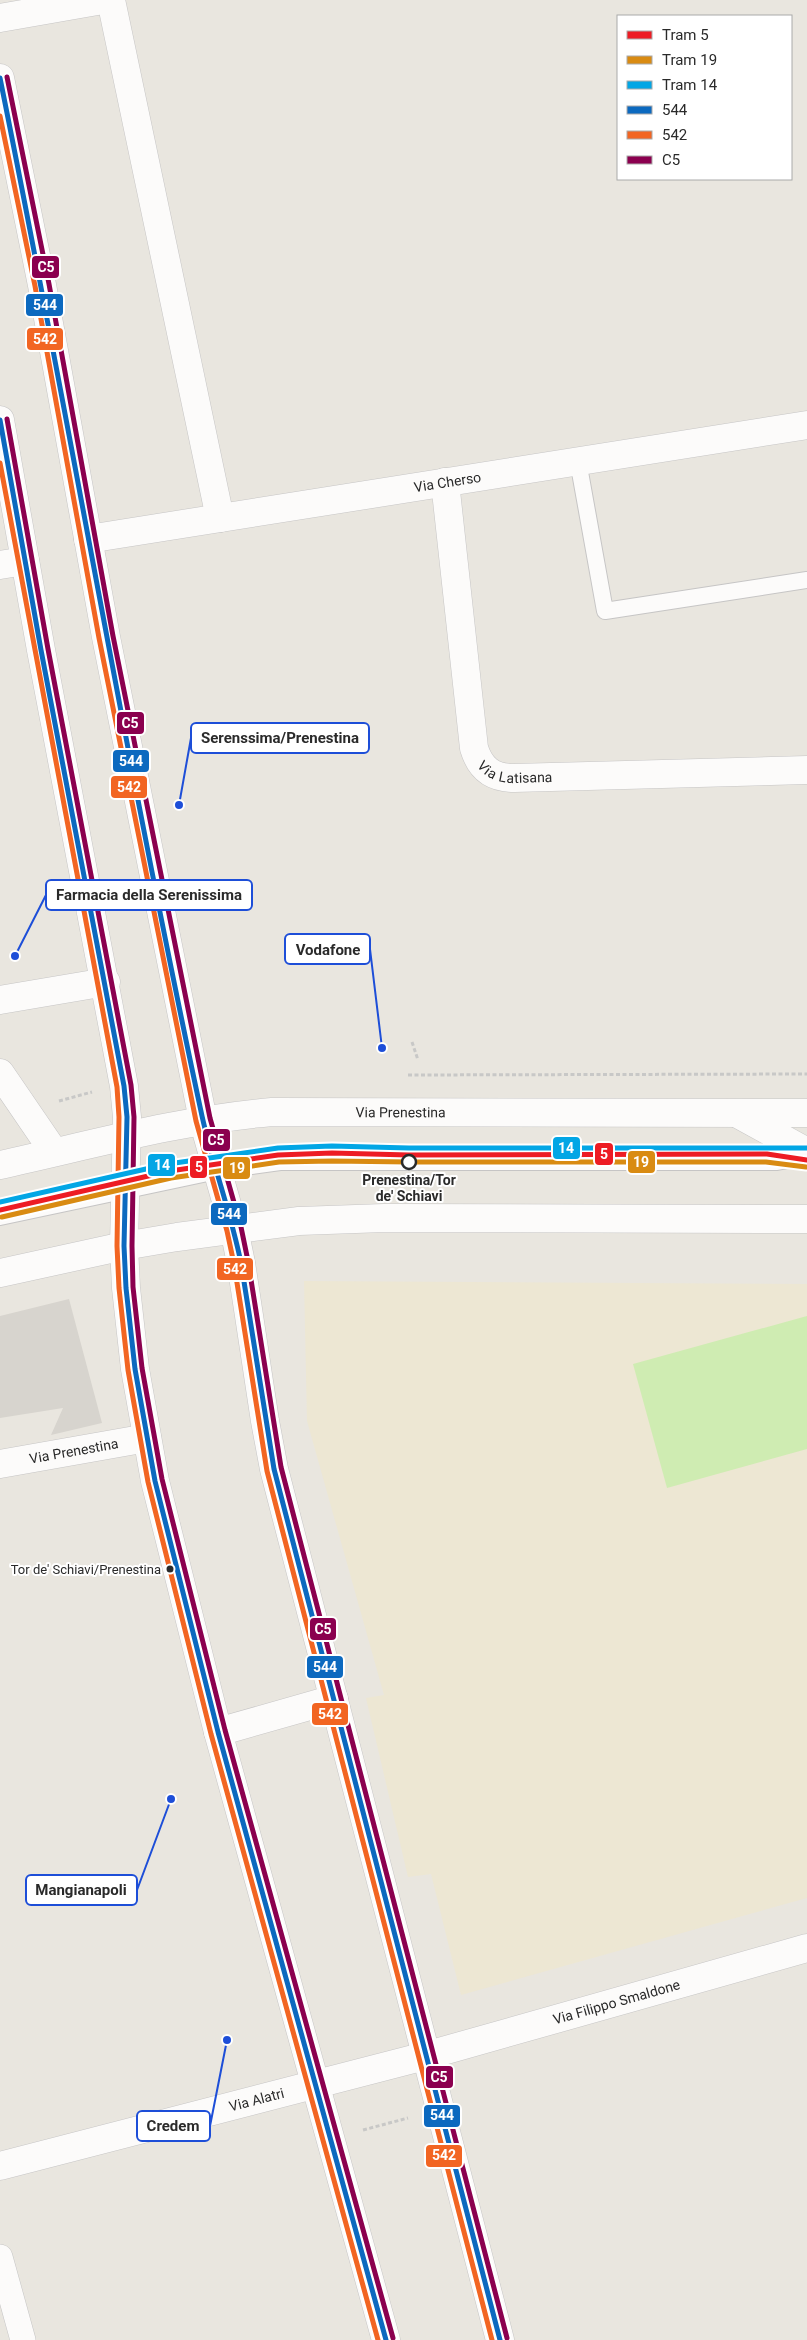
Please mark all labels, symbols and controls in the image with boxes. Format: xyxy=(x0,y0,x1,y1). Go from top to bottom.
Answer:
legend xyxy=(617,15,792,180)
text: Tram 5 xyxy=(662,26,709,44)
text: Tram 19 xyxy=(662,51,717,69)
text: Tram 14 xyxy=(662,76,718,94)
text: 544 xyxy=(662,101,688,119)
text: 542 xyxy=(662,126,687,144)
text: C5 xyxy=(662,151,680,169)
line badge: C5 xyxy=(31,255,60,279)
text: C5 xyxy=(37,259,55,275)
line badge: 544 xyxy=(25,293,64,317)
text: 544 xyxy=(33,297,57,313)
line badge: 542 xyxy=(26,327,64,351)
text: 542 xyxy=(33,331,57,347)
street label: Via Cherso xyxy=(413,469,482,495)
line badge: C5 xyxy=(116,711,145,735)
text: C5 xyxy=(121,715,139,731)
callout: Serenssima/Prenestina xyxy=(191,723,369,753)
text: Serenssima/Prenestina xyxy=(201,729,359,747)
line badge: 544 xyxy=(112,749,150,773)
text: 544 xyxy=(119,753,143,769)
street label: Via Latisana xyxy=(474,757,553,786)
line badge: 542 xyxy=(110,775,148,799)
text: 542 xyxy=(117,779,141,795)
callout: Farmacia della Serenissima xyxy=(46,880,252,910)
text: Farmacia della Serenissima xyxy=(56,886,242,904)
callout: Vodafone xyxy=(285,934,370,964)
text: Vodafone xyxy=(296,941,360,959)
street label: Via Prenestina xyxy=(356,1104,446,1120)
line badge: C5 xyxy=(202,1128,231,1152)
text: C5 xyxy=(207,1132,225,1148)
line badge: 14 xyxy=(552,1136,581,1160)
text: 14 xyxy=(558,1140,574,1156)
line badge: 5 xyxy=(594,1142,614,1166)
text: 5 xyxy=(600,1146,608,1162)
line badge: 19 xyxy=(627,1150,656,1174)
line badge: 14 xyxy=(147,1153,176,1177)
marker: Prenestina/Tor de' Schiavi xyxy=(401,1154,417,1170)
text: 19 xyxy=(633,1154,649,1170)
line badge: 5 xyxy=(189,1155,208,1179)
line badge: 19 xyxy=(222,1156,251,1180)
text: 14 xyxy=(154,1157,170,1173)
text: 5 xyxy=(195,1159,203,1175)
text: 19 xyxy=(229,1160,245,1176)
place label: Prenestina/Tor de' Schiavi xyxy=(362,1172,456,1204)
line badge: 544 xyxy=(210,1202,248,1226)
text: 544 xyxy=(217,1206,241,1222)
line badge: 542 xyxy=(216,1257,254,1281)
text: 542 xyxy=(223,1261,247,1277)
street label: Via Prenestina xyxy=(28,1435,120,1467)
place label: Tor de' Schiavi/Prenestina xyxy=(11,1562,161,1577)
marker: Tor de' Schiavi/Prenestina xyxy=(165,1564,175,1574)
line badge: C5 xyxy=(309,1617,337,1641)
text: C5 xyxy=(314,1621,332,1637)
line badge: 544 xyxy=(306,1655,344,1679)
text: 544 xyxy=(313,1659,337,1675)
line badge: 542 xyxy=(311,1702,349,1726)
text: 542 xyxy=(318,1706,342,1722)
callout: Mangianapoli xyxy=(26,1875,137,1905)
text: Mangianapoli xyxy=(35,1881,127,1899)
street label: Via Filippo Smaldone xyxy=(551,1976,682,2027)
line badge: C5 xyxy=(425,2065,454,2089)
text: C5 xyxy=(430,2069,448,2085)
street label: Via Alatri xyxy=(227,2085,286,2114)
line badge: 544 xyxy=(423,2104,461,2128)
text: 544 xyxy=(430,2107,454,2123)
callout: Credem xyxy=(137,2111,210,2141)
text: Credem xyxy=(147,2117,199,2135)
line badge: 542 xyxy=(425,2144,463,2168)
text: 542 xyxy=(432,2147,456,2163)

